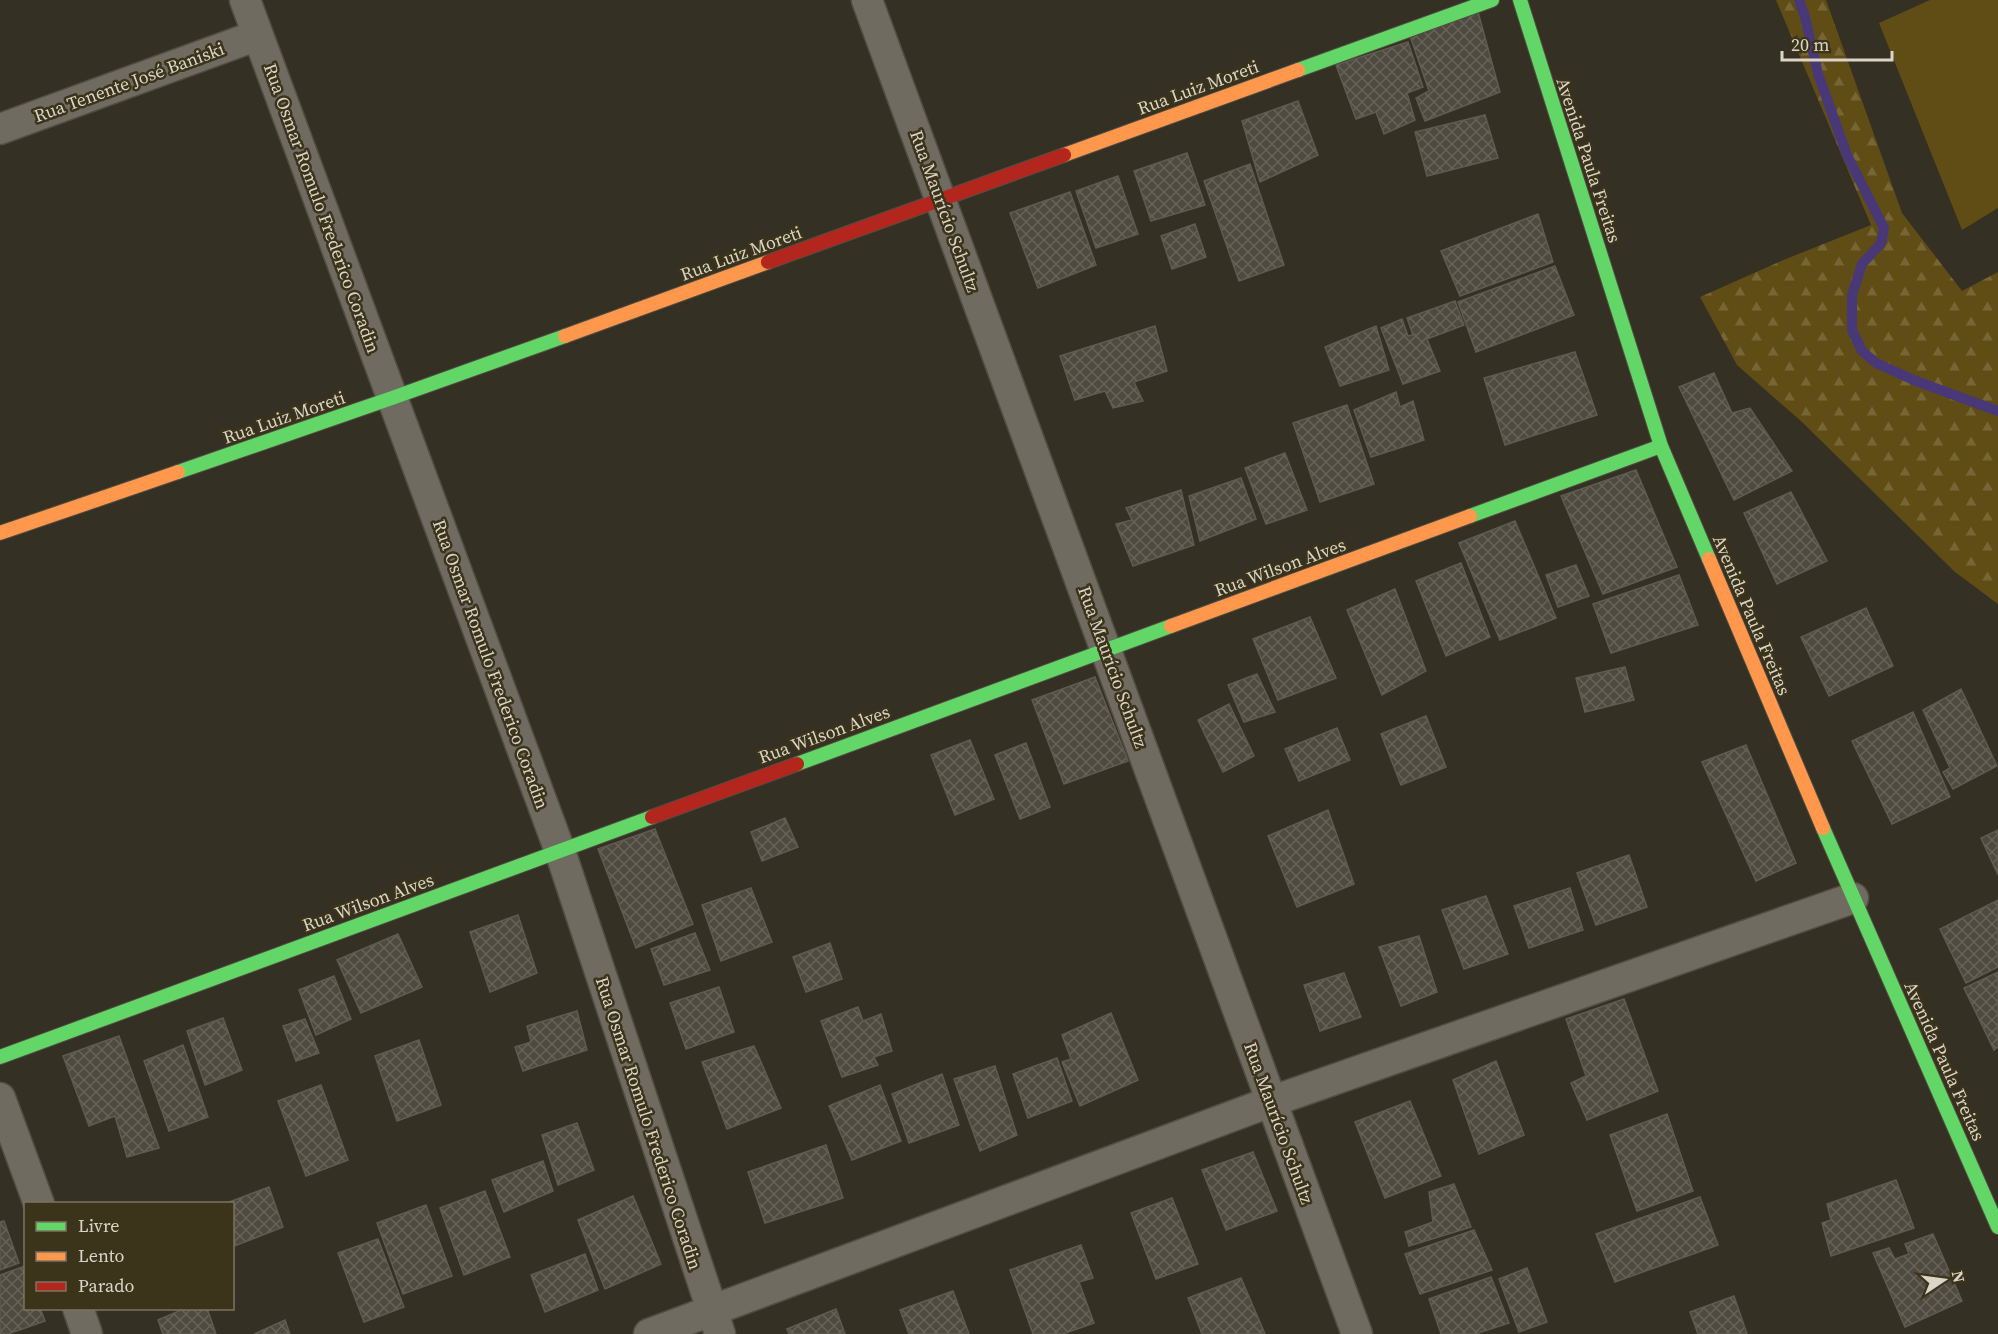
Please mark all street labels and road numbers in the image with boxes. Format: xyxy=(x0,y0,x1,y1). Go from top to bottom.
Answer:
street label: Rua Tenente José Baniski xyxy=(30,36,228,128)
street label: Rua Luiz Moreti xyxy=(1134,53,1262,121)
street label: Rua Osmar Romulo Frederico Coradin xyxy=(258,60,386,356)
street label: Avenida Paula Freitas xyxy=(1551,74,1628,246)
street label: Rua Maurício Schultz xyxy=(904,127,986,295)
street label: Rua Luiz Moreti xyxy=(677,219,805,287)
street label: Rua Luiz Moreti xyxy=(220,384,348,450)
street label: Rua Osmar Romulo Frederico Coradin xyxy=(427,516,555,812)
street label: Avenida Paula Freitas xyxy=(1707,531,1797,699)
street label: Rua Wilson Alves xyxy=(1211,532,1349,602)
street label: Rua Maurício Schultz xyxy=(1072,583,1154,751)
street label: Rua Wilson Alves xyxy=(755,699,893,769)
street label: Rua Wilson Alves xyxy=(299,867,437,937)
street label: Rua Osmar Romulo Frederico Coradin xyxy=(590,973,708,1273)
street label: Avenida Paula Freitas xyxy=(1899,977,1991,1145)
street label: Rua Maurício Schultz xyxy=(1238,1039,1320,1207)

